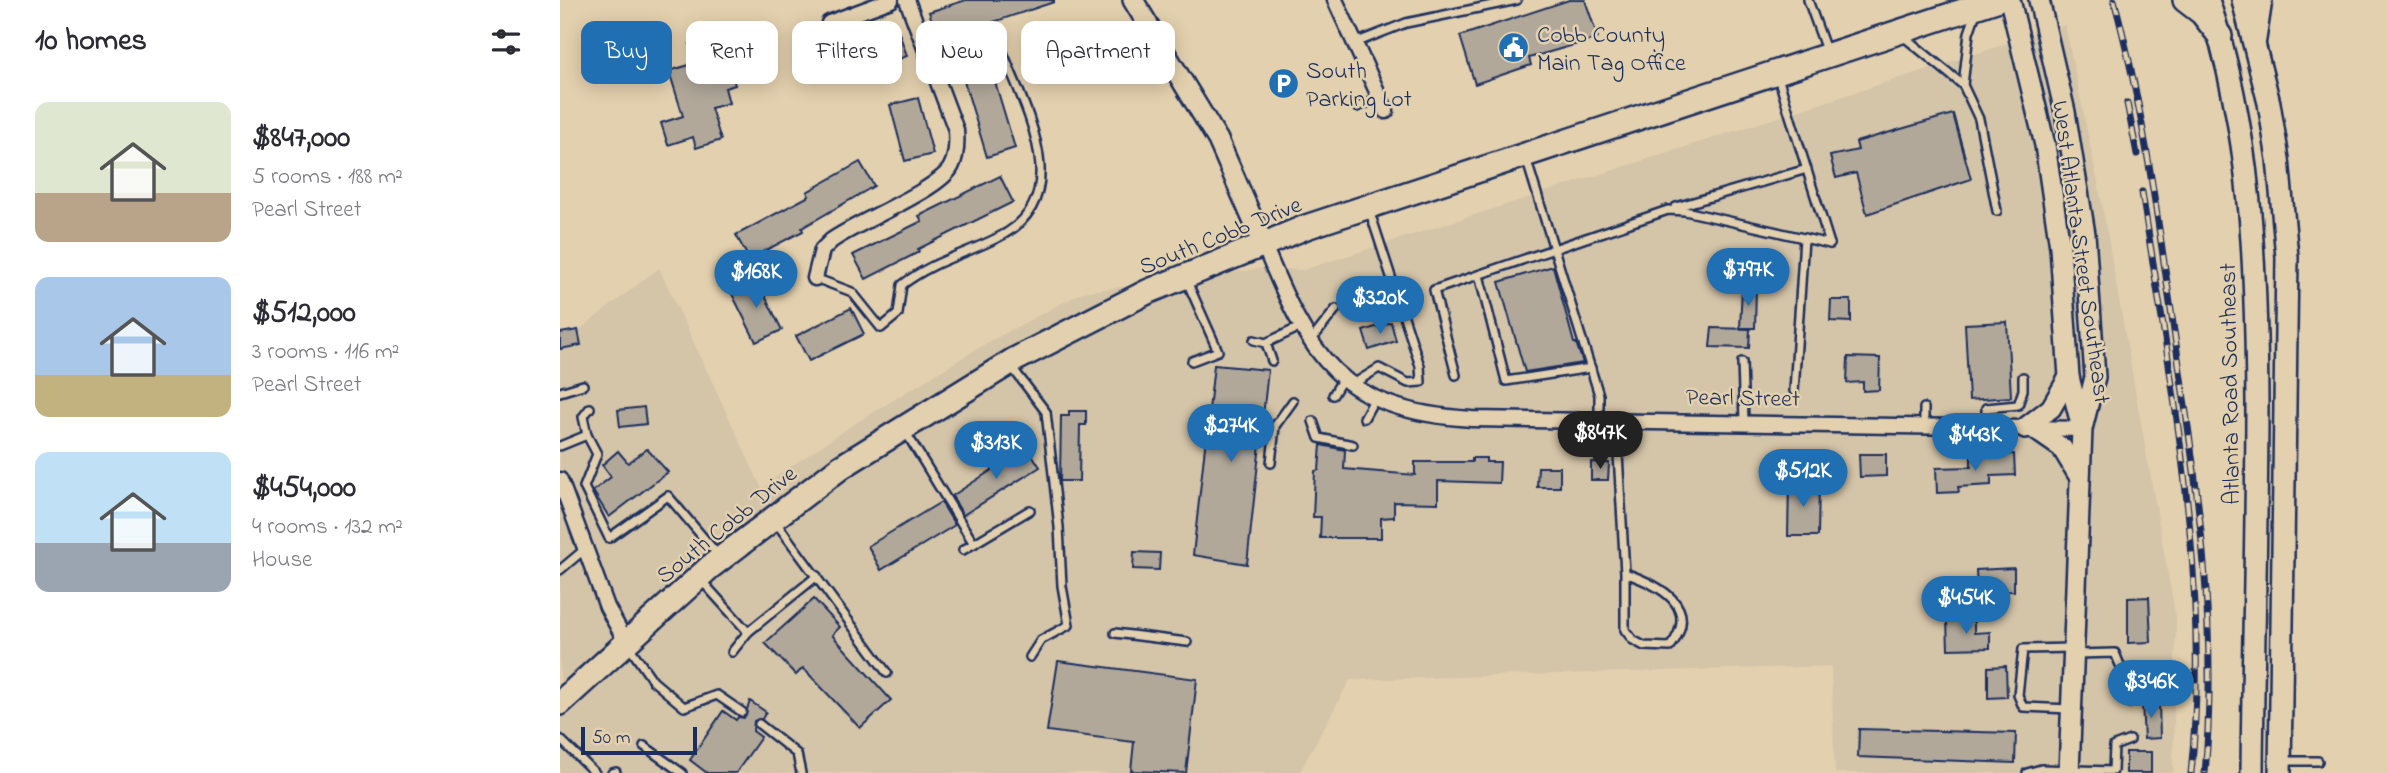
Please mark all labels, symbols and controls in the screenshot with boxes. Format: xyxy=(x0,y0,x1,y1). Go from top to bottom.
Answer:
place label: Cobb County Main Tag Office xyxy=(1537,19,1686,82)
text: 10 homes xyxy=(35,20,147,64)
chip: Buy xyxy=(581,21,672,84)
chip: Rent xyxy=(686,21,778,84)
chip: Filters xyxy=(792,21,902,84)
chip: New xyxy=(916,21,1007,84)
chip: Apartment xyxy=(1021,21,1175,84)
icon: filters xyxy=(487,23,525,61)
public building icon: Cobb County Main Tag Office xyxy=(1497,31,1531,65)
place label: South Parking Lot xyxy=(1306,55,1412,118)
parking icon: South Parking Lot xyxy=(1266,67,1300,101)
street label: West Atlanta Street Southeast xyxy=(2041,98,2118,406)
text: $847,000 xyxy=(252,117,350,161)
icon: home xyxy=(91,130,175,214)
text: 5 rooms · 188 m² xyxy=(252,161,403,194)
street label: South Cobb Drive xyxy=(1134,189,1308,286)
text: Pearl Street xyxy=(252,194,361,227)
pin: $797K xyxy=(1699,248,1797,308)
pin: $168K xyxy=(707,250,805,310)
text: $797K xyxy=(1723,254,1773,287)
text: $168K xyxy=(730,256,782,289)
street label: Atlanta Road Southeast xyxy=(2212,263,2251,505)
pin: $320K xyxy=(1331,276,1429,336)
text: $320K xyxy=(1352,282,1408,315)
text: $512,000 xyxy=(252,292,356,336)
icon: home xyxy=(91,305,175,389)
text: 3 rooms · 116 m² xyxy=(252,336,399,369)
text: Pearl Street xyxy=(252,369,361,402)
street label: Pearl Street xyxy=(1686,381,1800,418)
pin: $274K xyxy=(1182,405,1280,464)
text: $274K xyxy=(1203,410,1259,443)
pin: $847K xyxy=(1551,412,1649,471)
pin: $443K xyxy=(1926,414,2024,473)
text: $847K xyxy=(1574,417,1626,450)
text: $443K xyxy=(1948,419,2002,452)
pin: $313K xyxy=(947,421,1045,481)
text: $313K xyxy=(970,427,1022,460)
pin: $512K xyxy=(1754,449,1852,509)
text: $512K xyxy=(1775,455,1831,488)
street label: South Cobb Drive xyxy=(649,458,806,594)
text: $454,000 xyxy=(252,467,356,511)
icon: home xyxy=(91,480,175,564)
text: 4 rooms · 132 m² xyxy=(252,511,403,544)
text: House xyxy=(252,544,312,577)
pin: $454K xyxy=(1917,576,2015,636)
text: $454K xyxy=(1937,582,1995,615)
pin: $346K xyxy=(2102,660,2200,720)
text: $346K xyxy=(2124,666,2178,699)
scale bar xyxy=(581,724,696,756)
text: 50 m xyxy=(592,725,631,752)

